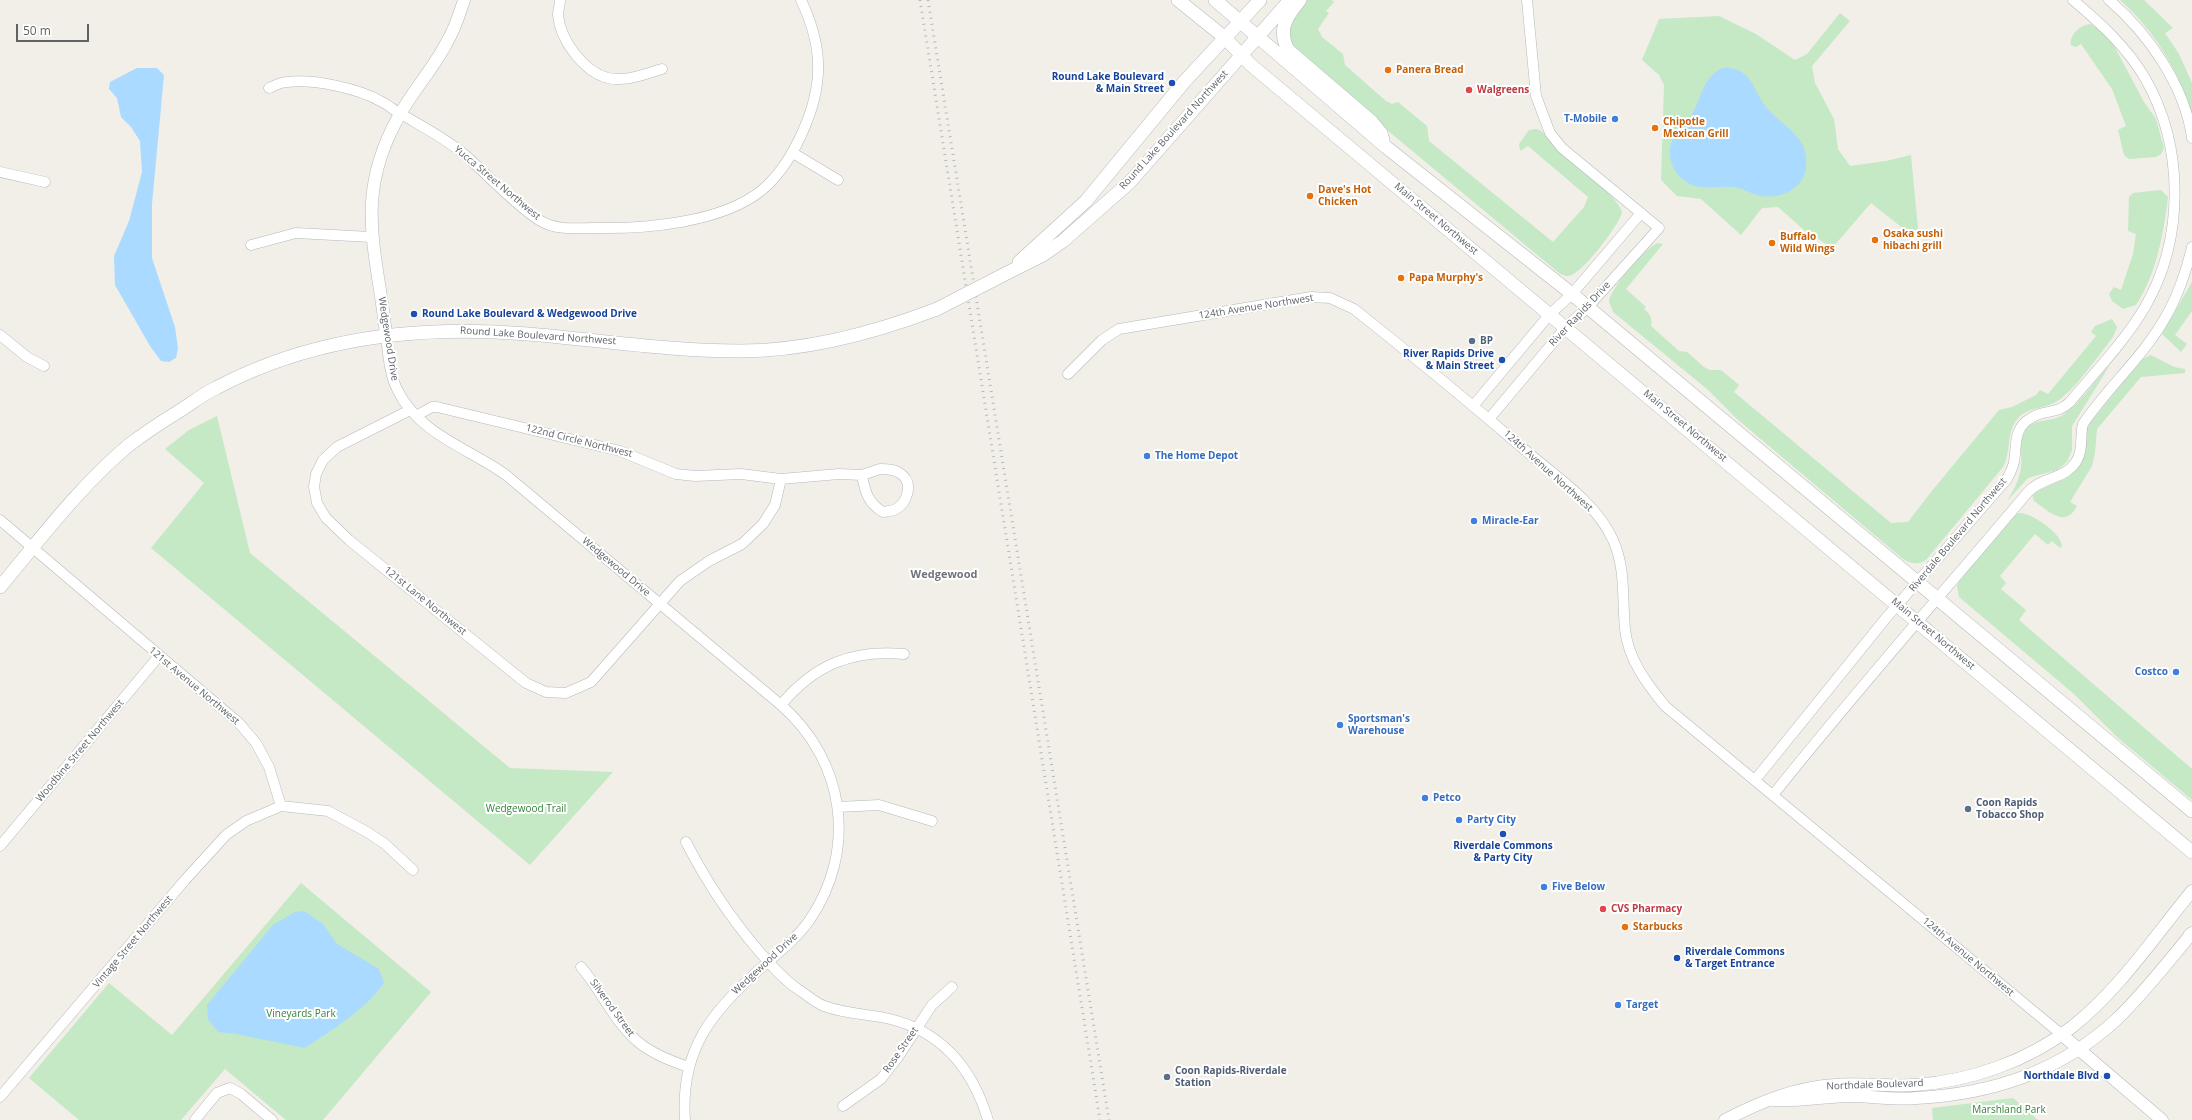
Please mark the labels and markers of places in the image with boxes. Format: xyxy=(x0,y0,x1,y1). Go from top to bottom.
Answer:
place label: Panera Bread xyxy=(1396,64,1464,76)
marker: Panera Bread xyxy=(1383,65,1393,75)
place label: Round Lake Boulevard & Main Street xyxy=(1052,71,1164,94)
marker: Round Lake Boulevard & Main Street xyxy=(1167,78,1177,88)
place label: Walgreens xyxy=(1477,84,1529,96)
marker: Walgreens xyxy=(1464,85,1474,95)
place label: T-Mobile xyxy=(1564,113,1607,125)
marker: T-Mobile xyxy=(1610,114,1620,124)
place label: Chipotle Mexican Grill xyxy=(1663,116,1728,140)
marker: Chipotle Mexican Grill xyxy=(1650,123,1660,133)
place label: Dave's Hot Chicken xyxy=(1318,184,1371,208)
marker: Dave's Hot Chicken xyxy=(1305,191,1315,201)
place label: Osaka sushi hibachi grill xyxy=(1883,228,1943,252)
place label: Buffalo Wild Wings xyxy=(1780,231,1835,254)
marker: Osaka sushi hibachi grill xyxy=(1870,235,1880,245)
marker: Buffalo Wild Wings xyxy=(1767,238,1777,248)
place label: Papa Murphy's xyxy=(1409,272,1483,284)
marker: Papa Murphy's xyxy=(1396,273,1406,283)
place label: Round Lake Boulevard & Wedgewood Drive xyxy=(422,308,637,320)
marker: Round Lake Boulevard & Wedgewood Drive xyxy=(409,309,419,319)
place label: BP xyxy=(1480,335,1493,347)
marker: BP xyxy=(1467,336,1477,346)
place label: River Rapids Drive & Main Street xyxy=(1403,348,1494,372)
marker: River Rapids Drive & Main Street xyxy=(1497,355,1507,365)
place label: The Home Depot xyxy=(1155,450,1238,462)
marker: The Home Depot xyxy=(1142,451,1152,461)
place label: Miracle-Ear xyxy=(1482,515,1539,527)
marker: Miracle-Ear xyxy=(1469,516,1479,526)
place label: Costco xyxy=(2135,666,2168,678)
marker: Costco xyxy=(2171,667,2181,677)
place label: Sportsman's Warehouse xyxy=(1348,713,1410,736)
marker: Sportsman's Warehouse xyxy=(1335,720,1345,730)
place label: Petco xyxy=(1433,792,1461,804)
marker: Petco xyxy=(1420,793,1430,803)
place label: Coon Rapids Tobacco Shop xyxy=(1976,797,2044,820)
marker: Coon Rapids Tobacco Shop xyxy=(1963,804,1973,814)
place label: Party City xyxy=(1467,814,1516,826)
marker: Party City xyxy=(1454,815,1464,825)
marker: Riverdale Commons & Party City xyxy=(1498,829,1508,839)
place label: Riverdale Commons & Party City xyxy=(1453,840,1553,864)
place label: Five Below xyxy=(1552,881,1605,893)
marker: Five Below xyxy=(1539,882,1549,892)
place label: CVS Pharmacy xyxy=(1611,903,1682,915)
marker: CVS Pharmacy xyxy=(1598,904,1608,914)
place label: Starbucks xyxy=(1633,921,1683,933)
marker: Starbucks xyxy=(1620,922,1630,932)
place label: Riverdale Commons & Target Entrance xyxy=(1685,946,1785,970)
marker: Riverdale Commons & Target Entrance xyxy=(1672,953,1682,963)
place label: Target xyxy=(1626,999,1658,1011)
marker: Target xyxy=(1613,1000,1623,1010)
place label: Coon Rapids-Riverdale Station xyxy=(1175,1065,1287,1088)
place label: Northdale Blvd xyxy=(2024,1070,2099,1082)
marker: Northdale Blvd xyxy=(2102,1071,2112,1081)
marker: Coon Rapids-Riverdale Station xyxy=(1162,1072,1172,1082)

